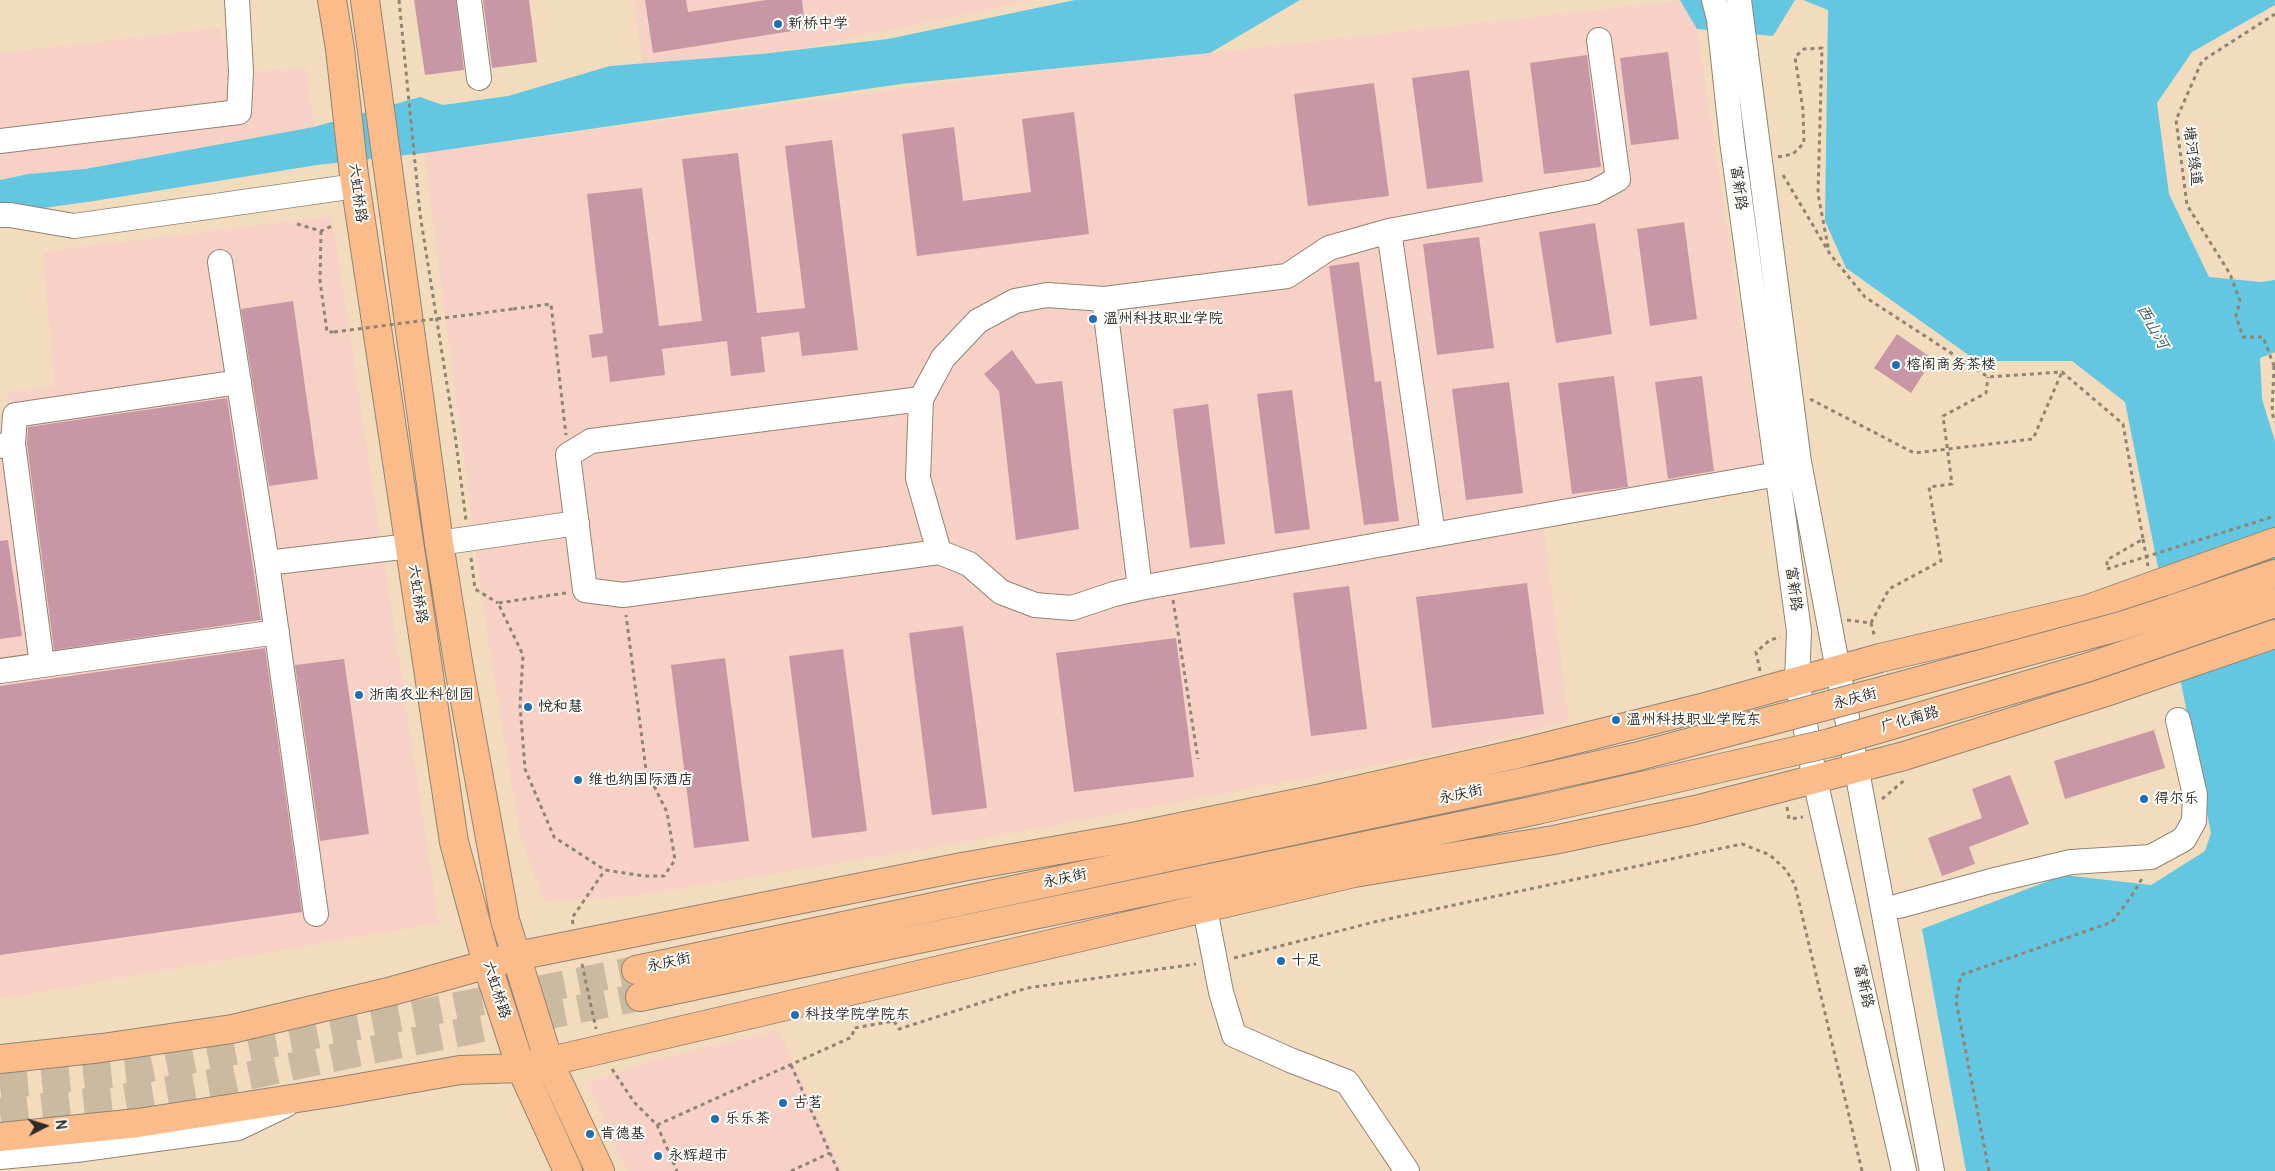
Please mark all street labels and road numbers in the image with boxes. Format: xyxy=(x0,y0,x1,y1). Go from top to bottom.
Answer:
street label: 塘河绿道 xyxy=(2179,125,2205,187)
street label: 六虹桥路 xyxy=(344,162,370,224)
street label: 富新路 xyxy=(1726,164,1750,212)
street label: 六虹桥路 xyxy=(403,563,431,625)
street label: 富新路 xyxy=(1781,565,1805,613)
street label: 永庆街 xyxy=(1831,684,1879,714)
street label: 广化南路 xyxy=(1879,703,1941,737)
street label: 永庆街 xyxy=(1437,782,1485,808)
street label: 永庆街 xyxy=(1041,866,1089,892)
street label: 永庆街 xyxy=(645,950,693,976)
street label: 六虹桥路 xyxy=(478,959,514,1021)
street label: 富新路 xyxy=(1849,962,1877,1010)

